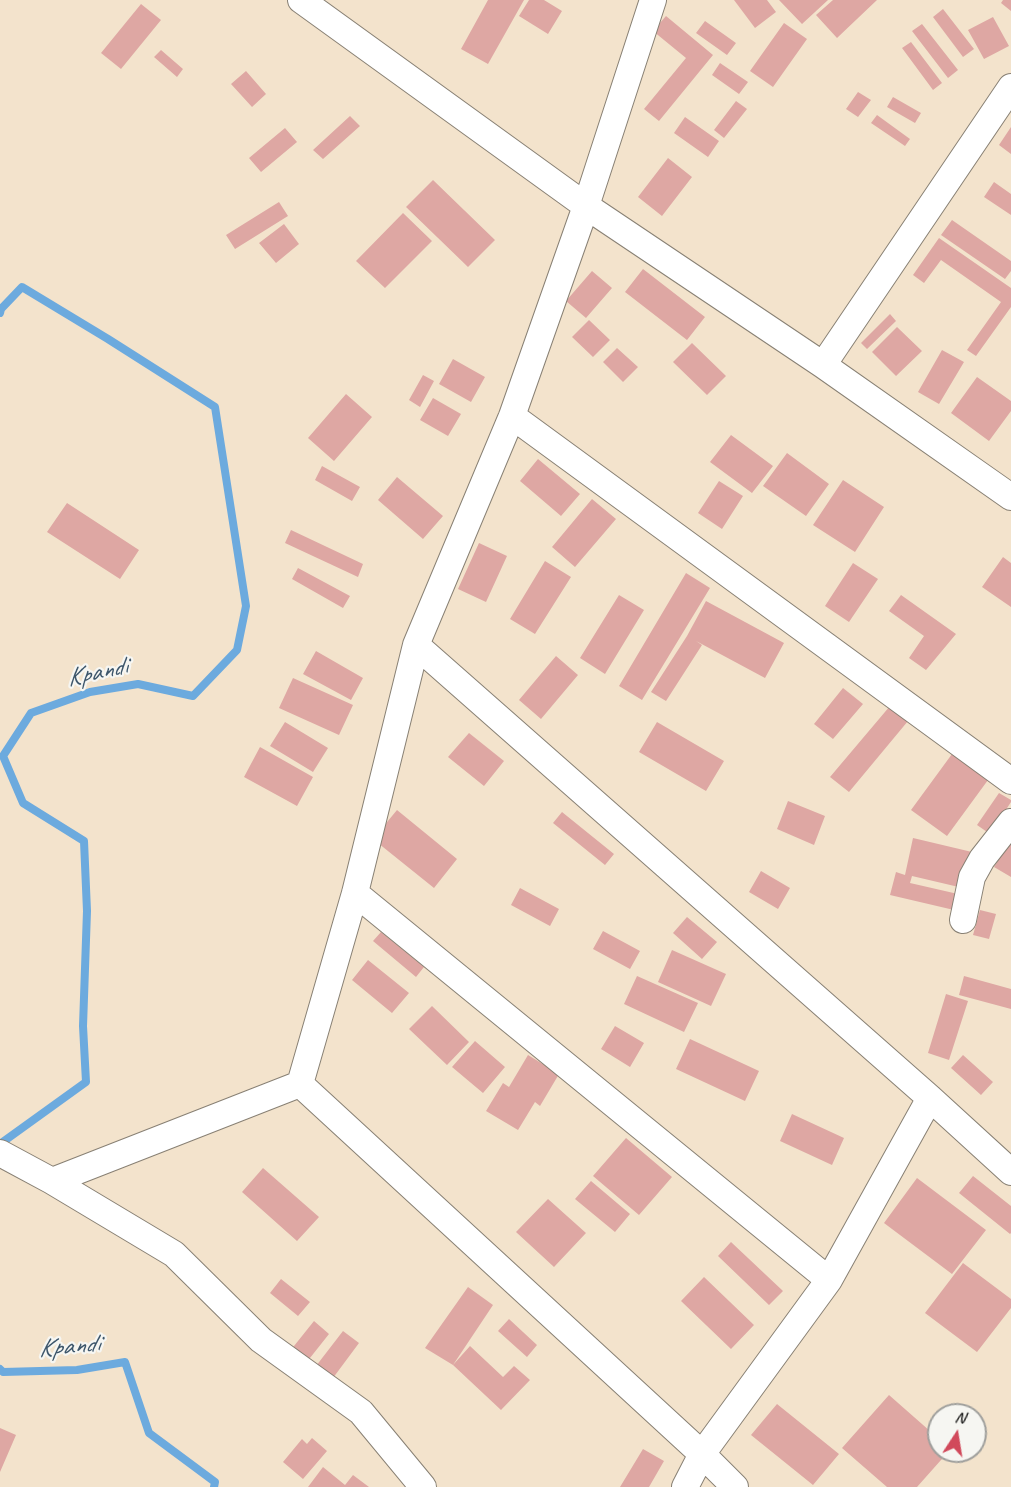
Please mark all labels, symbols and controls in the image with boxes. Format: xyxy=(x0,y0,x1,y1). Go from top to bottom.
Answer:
water label: Kpandi xyxy=(64,651,130,695)
water label: Kpandi xyxy=(37,1329,101,1365)
north arrow xyxy=(927,1403,987,1463)
text: N xyxy=(953,1407,967,1428)

